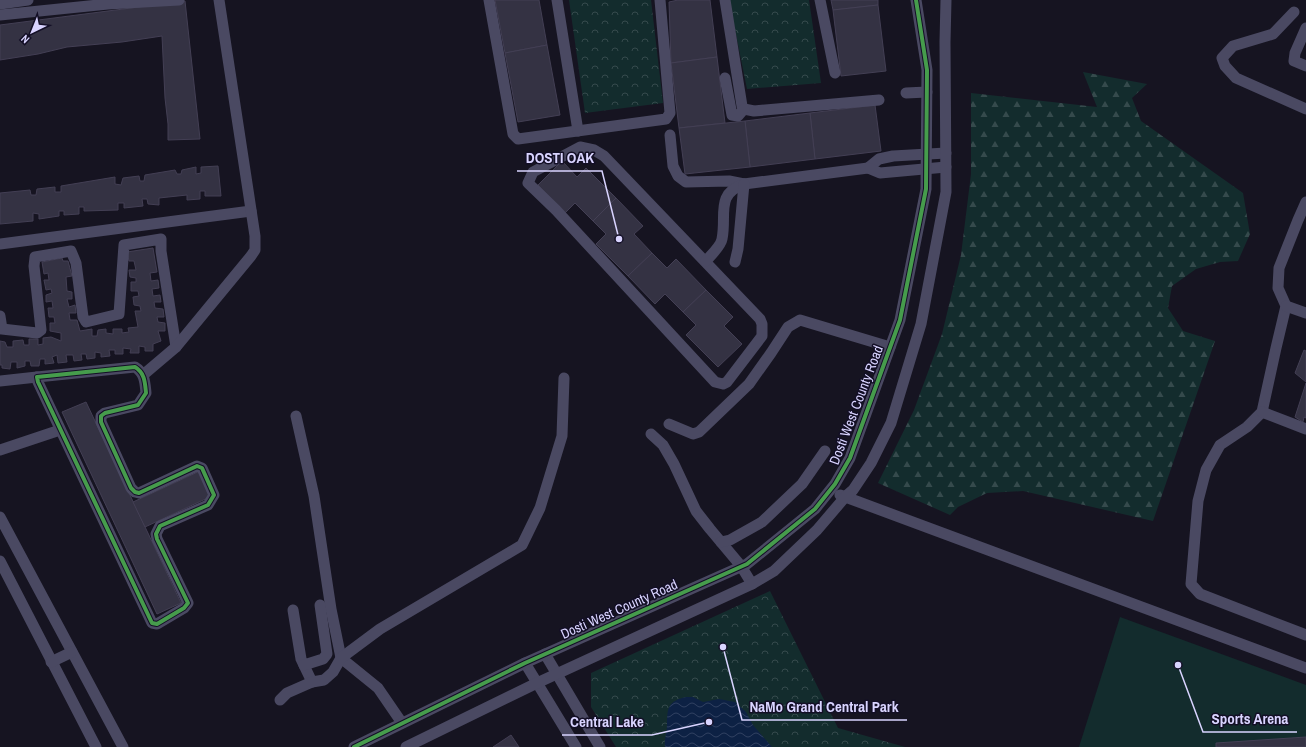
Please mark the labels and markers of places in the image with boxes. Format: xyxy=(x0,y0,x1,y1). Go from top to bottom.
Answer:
callout: DOSTI OAK xyxy=(517,144,602,171)
callout: NaMo Grand Central Park xyxy=(742,693,907,720)
callout: Sports Arena xyxy=(1203,705,1297,732)
callout: Central Lake xyxy=(562,708,652,735)

